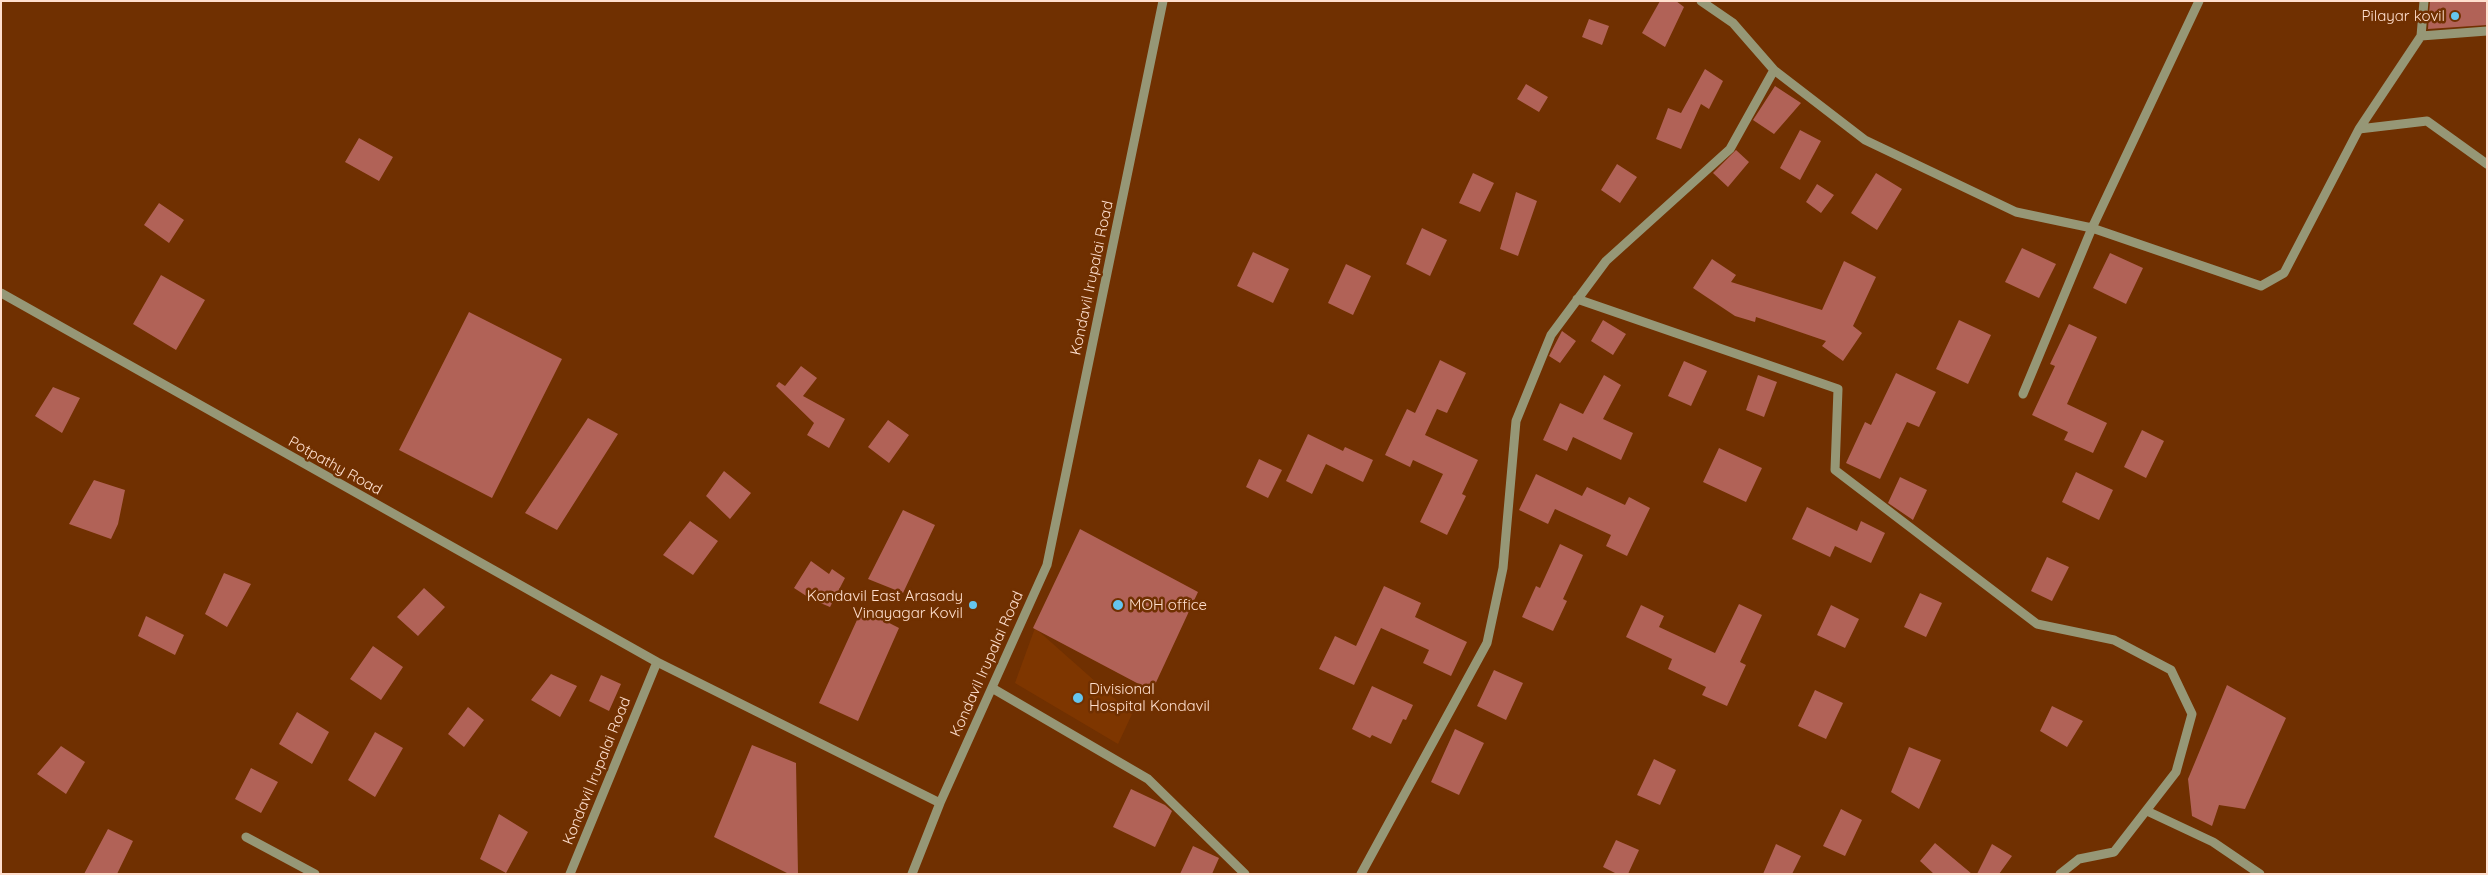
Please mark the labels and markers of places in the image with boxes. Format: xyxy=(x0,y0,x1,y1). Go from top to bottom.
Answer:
place label: Pilayar kovil xyxy=(2362,7,2445,25)
marker: Pilayar kovil xyxy=(2449,10,2461,22)
place label: Kondavil East Arasady Vinayagar Kovil xyxy=(807,587,963,622)
place label: MOH office xyxy=(1129,596,1207,614)
marker: MOH office xyxy=(1111,598,1125,612)
marker: Kondavil East Arasady Vinayagar Kovil xyxy=(967,599,979,611)
place label: Divisional Hospital Kondavil xyxy=(1089,680,1210,715)
marker: Divisional Hospital Kondavil xyxy=(1071,691,1085,705)

